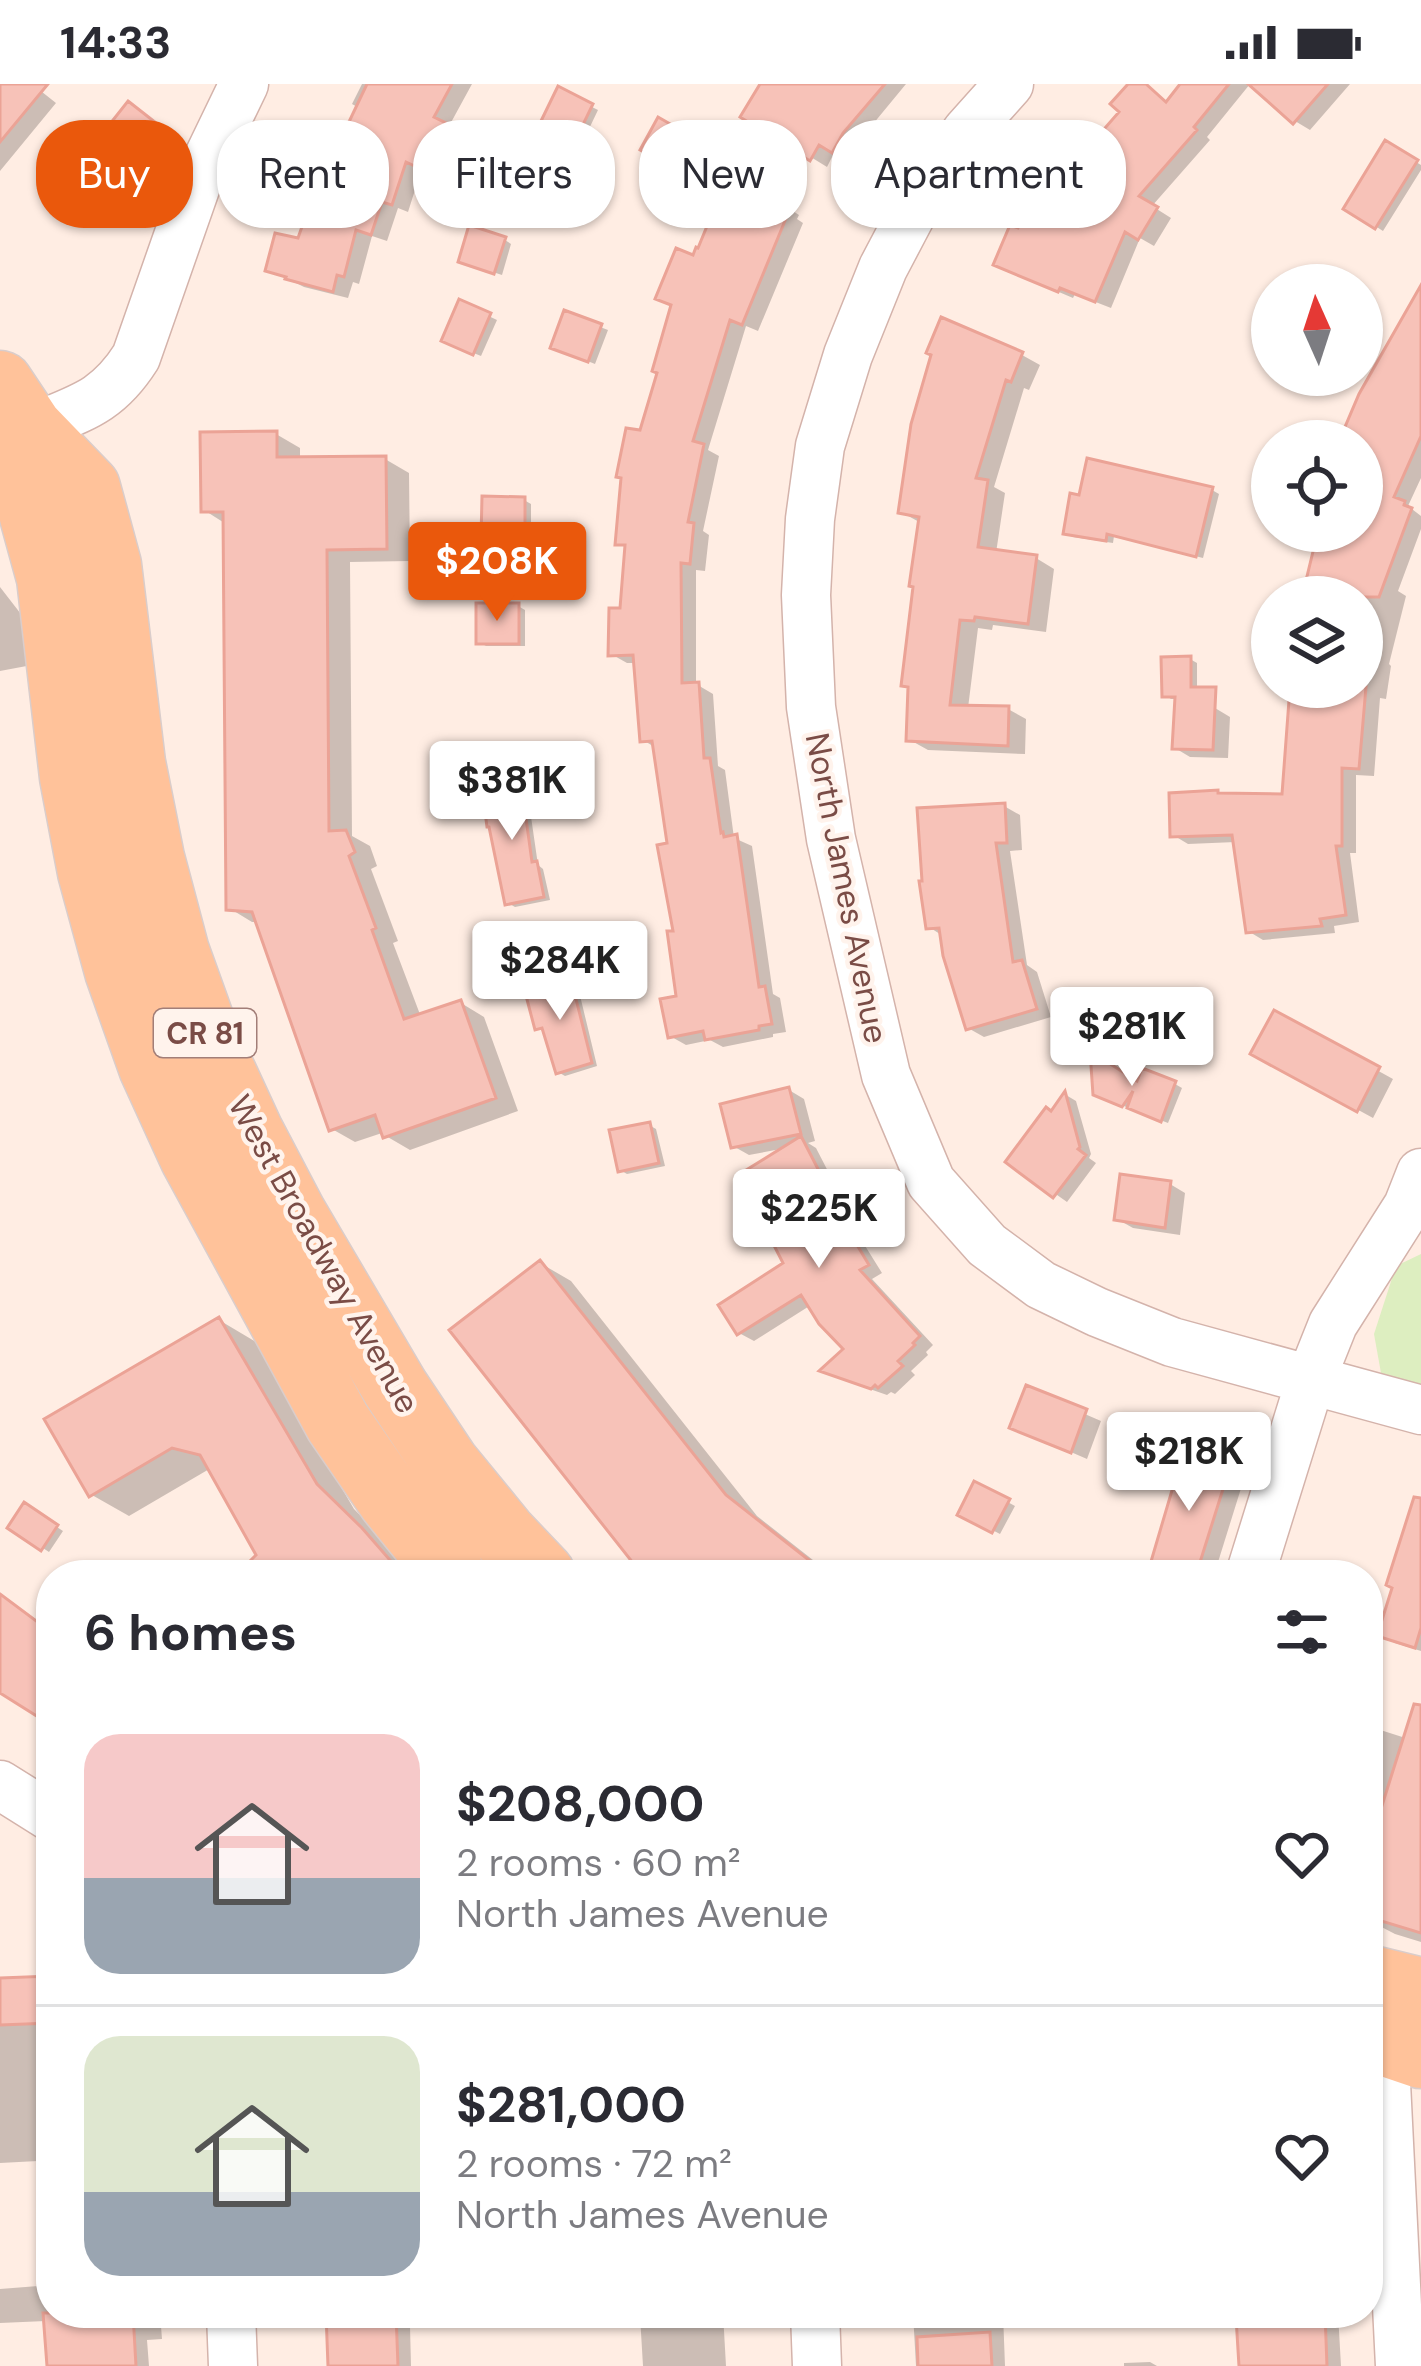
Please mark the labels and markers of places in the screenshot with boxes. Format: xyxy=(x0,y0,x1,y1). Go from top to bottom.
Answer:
pin: $208K xyxy=(413,522,581,624)
pin: $381K xyxy=(428,741,596,843)
pin: $284K xyxy=(476,921,644,1023)
pin: $281K xyxy=(1048,987,1216,1089)
pin: $225K xyxy=(735,1169,903,1271)
pin: $218K xyxy=(1105,1412,1273,1514)

